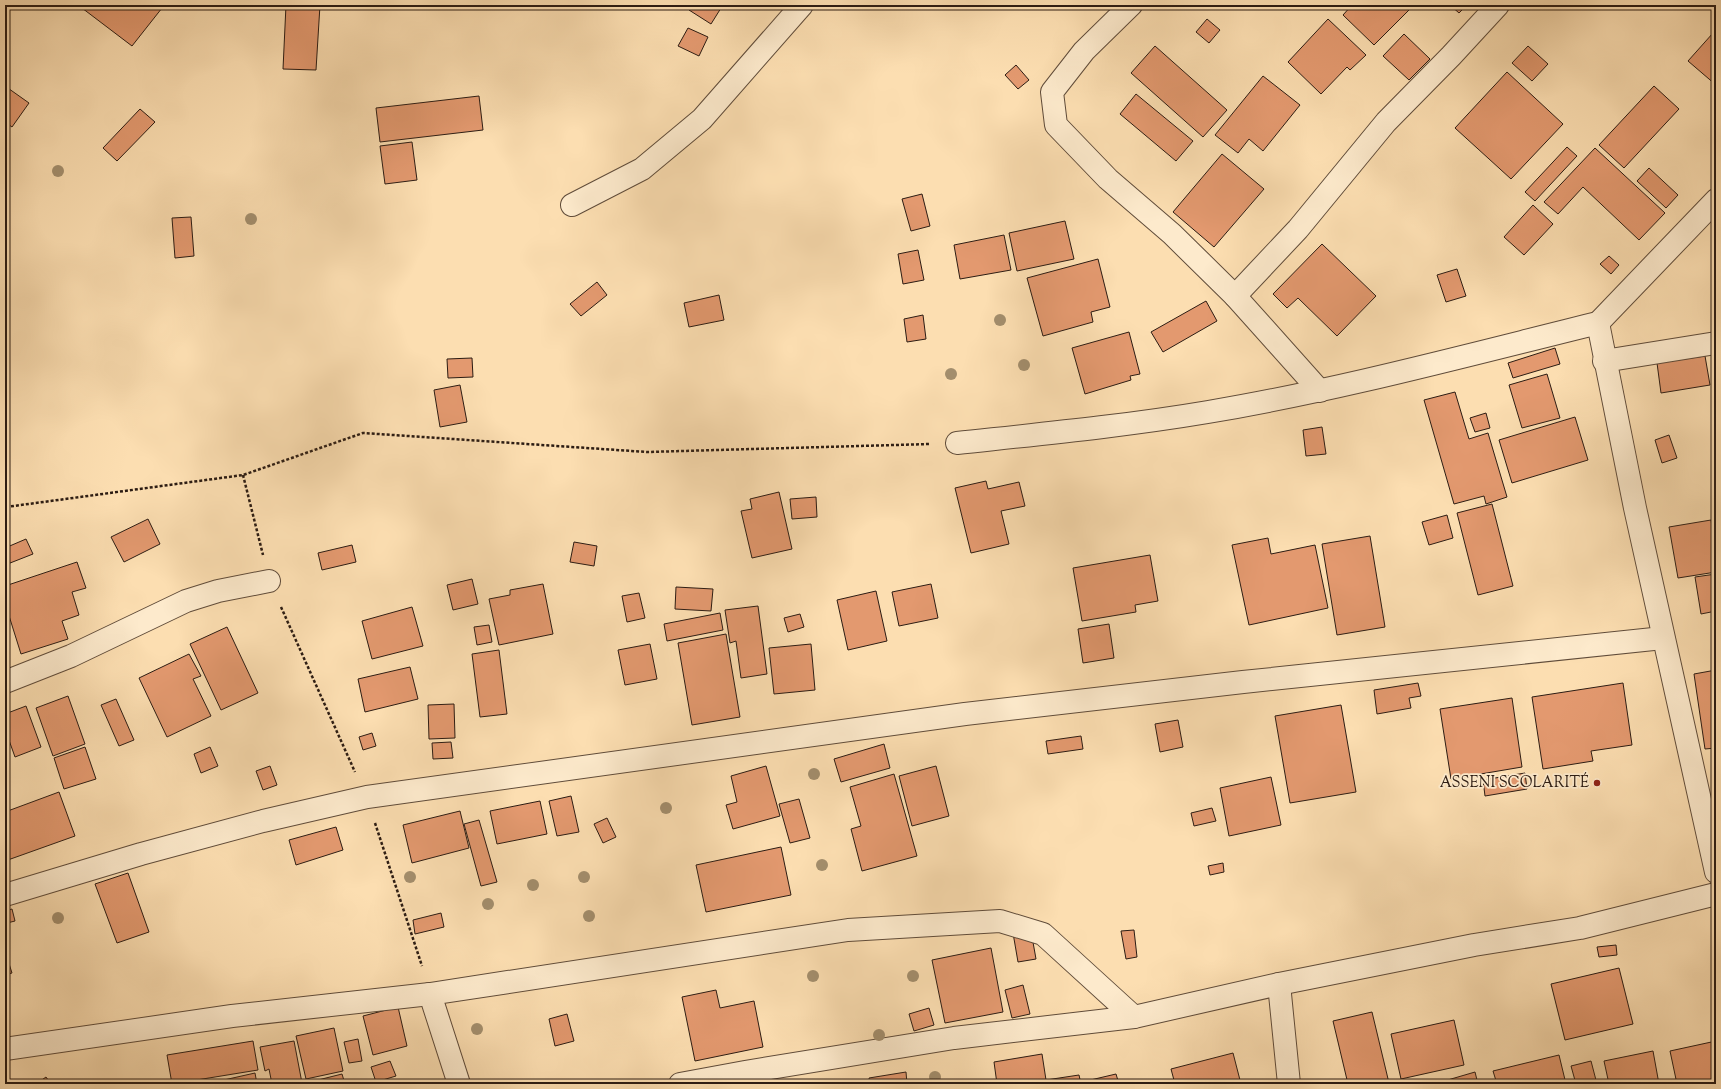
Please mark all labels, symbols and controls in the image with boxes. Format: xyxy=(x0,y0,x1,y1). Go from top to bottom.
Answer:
place label: ASSENI SCOLARITÉ xyxy=(1440,772,1589,794)
marker: ASSENI SCOLARITÉ xyxy=(1592,778,1602,788)

